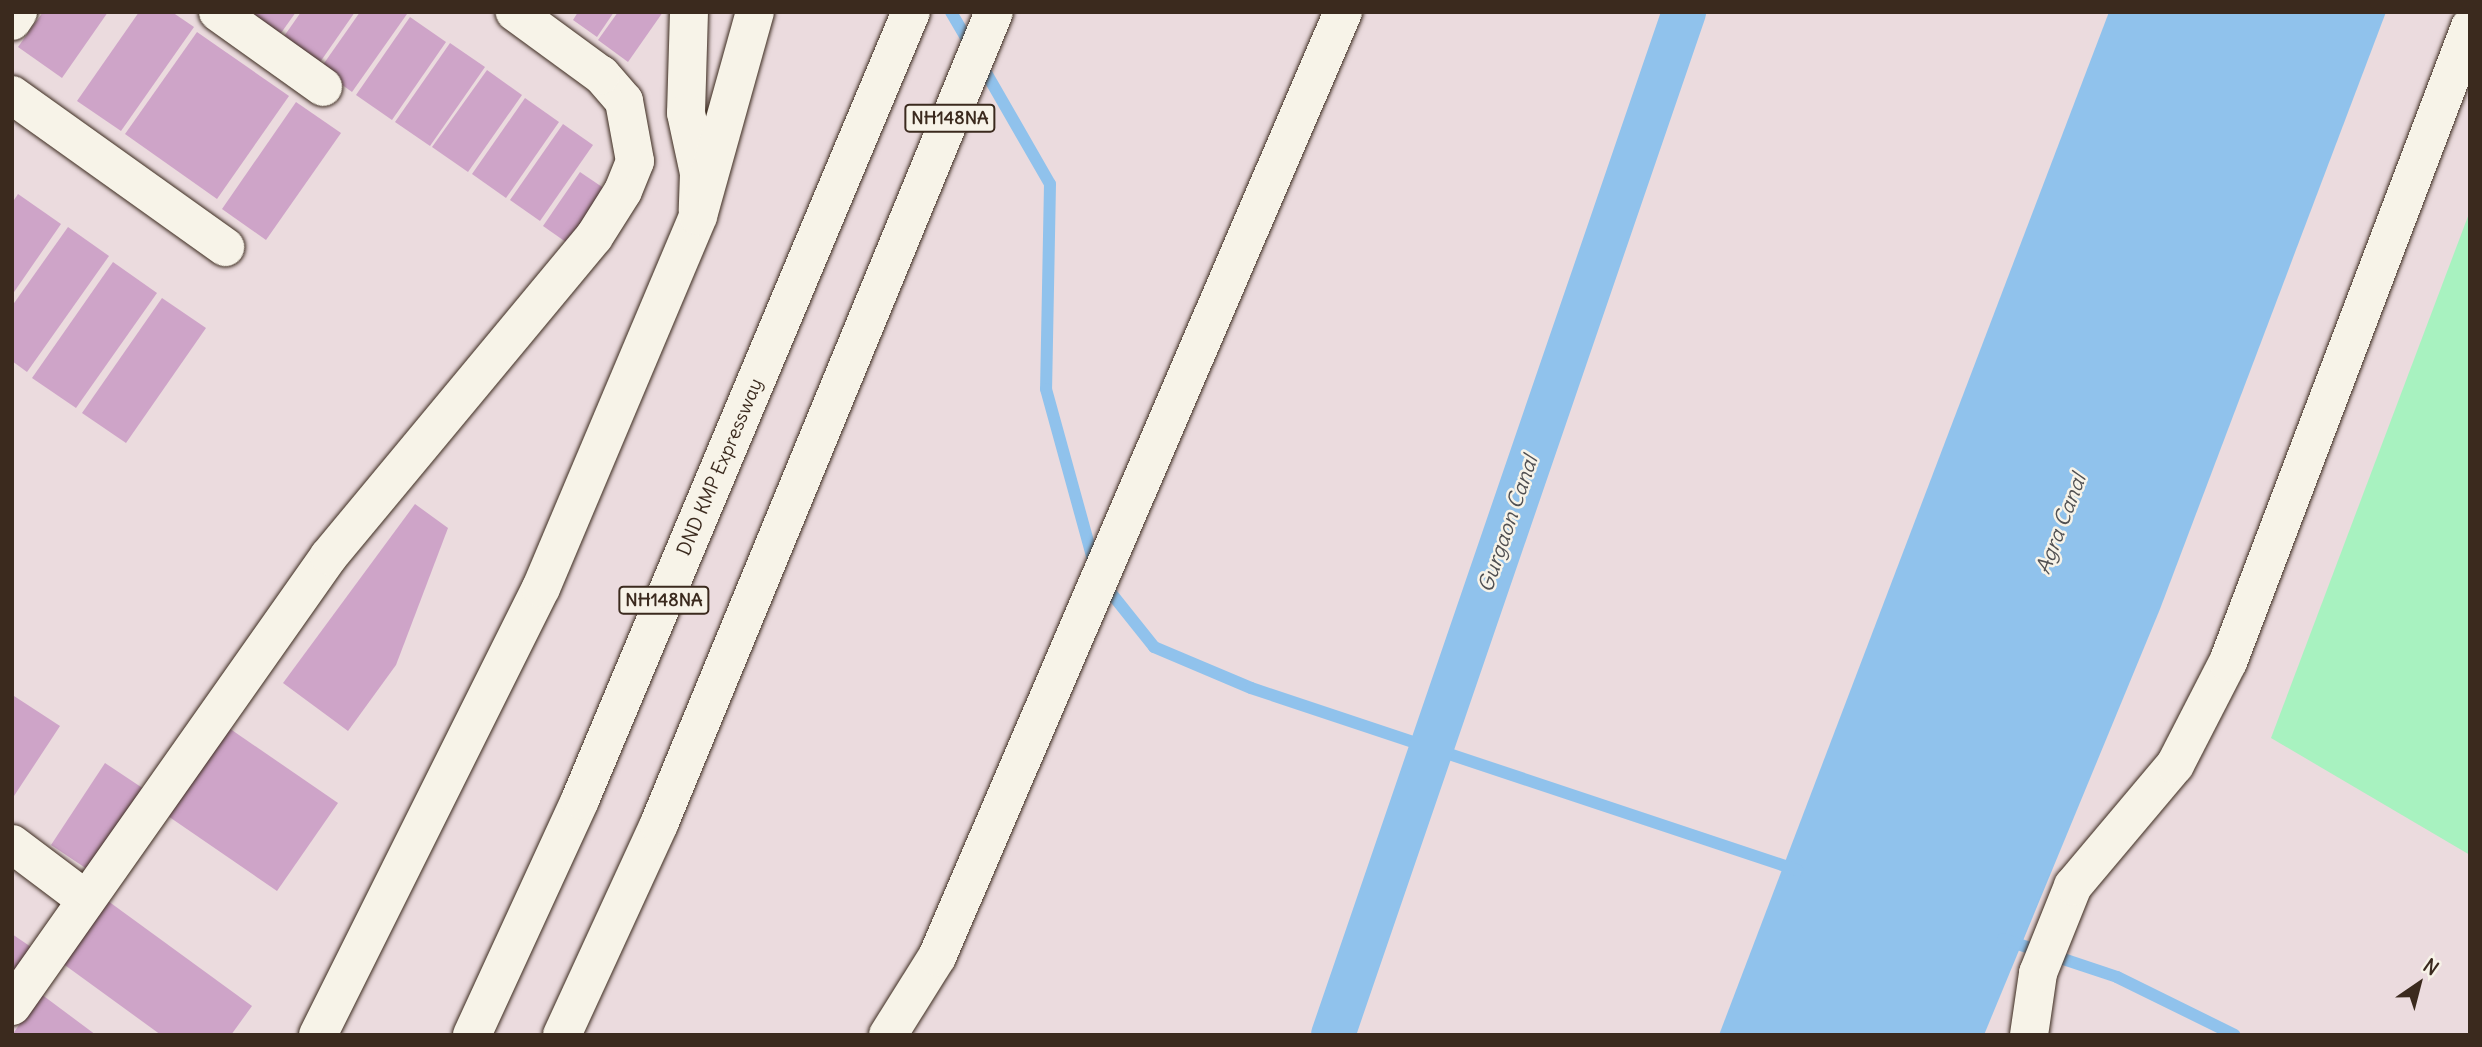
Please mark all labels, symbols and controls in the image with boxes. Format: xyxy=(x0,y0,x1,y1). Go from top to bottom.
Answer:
road number: NH148NA xyxy=(903,104,997,132)
street label: DND KMP Expressway xyxy=(672,375,768,559)
water label: Gurgaon Canal xyxy=(1473,452,1543,596)
water label: Agra Canal xyxy=(2030,470,2092,578)
road number: NH148NA xyxy=(617,586,711,614)
north arrow xyxy=(2384,949,2454,1019)
text: N xyxy=(2419,953,2443,980)

